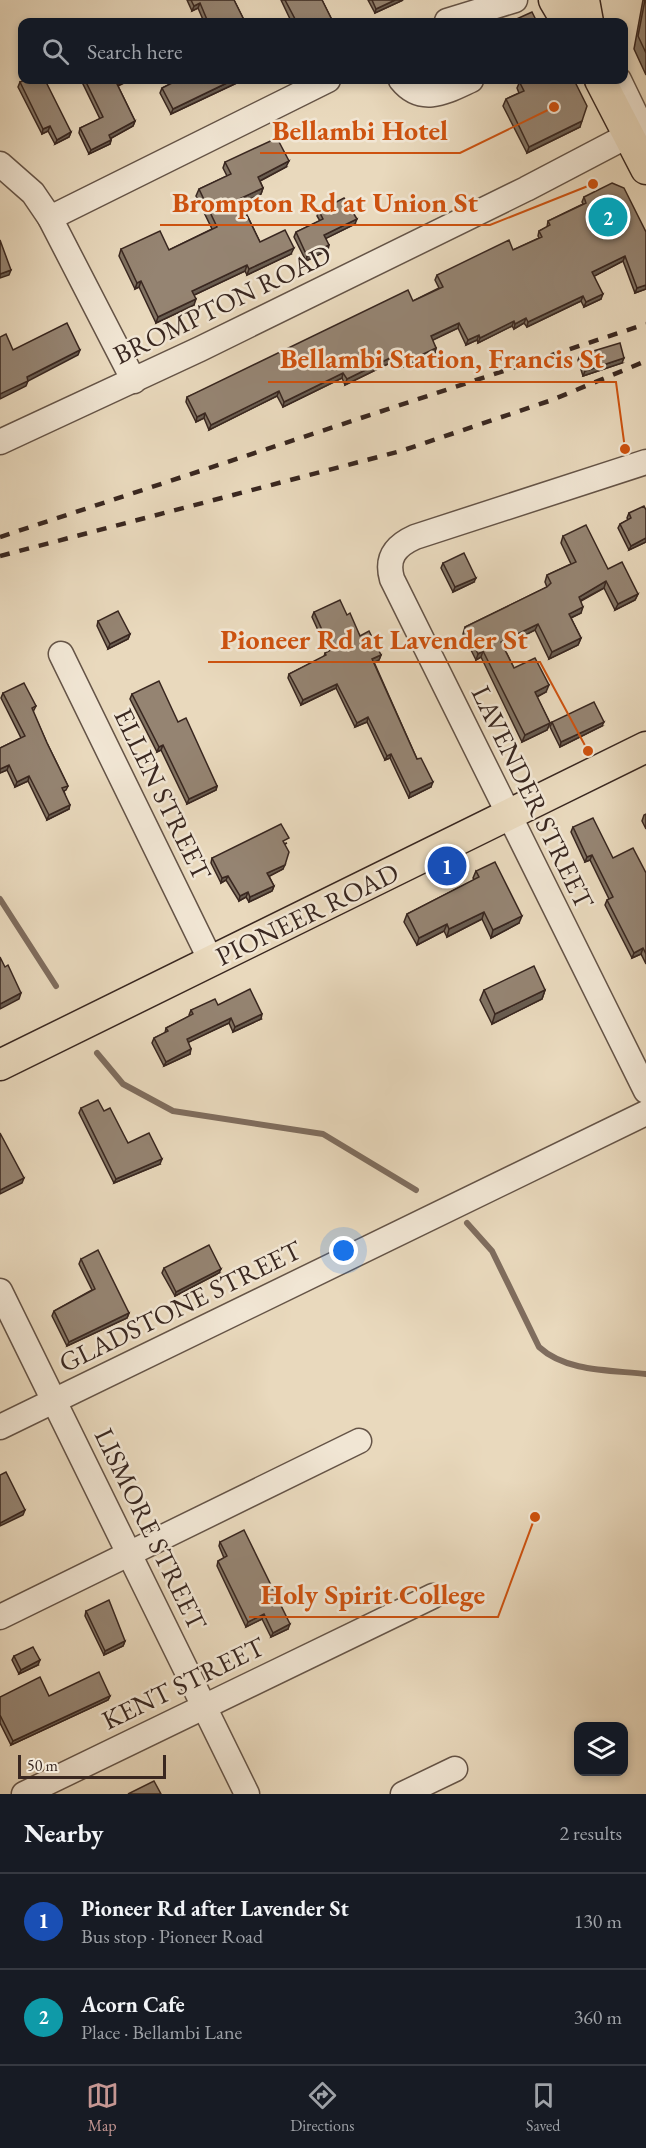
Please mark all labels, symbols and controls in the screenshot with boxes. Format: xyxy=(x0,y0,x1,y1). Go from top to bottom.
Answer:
search box xyxy=(18,18,628,84)
icon: search xyxy=(39,35,72,68)
text: Search here xyxy=(87,37,182,66)
callout: Bellambi Hotel xyxy=(260,107,460,153)
text: Bellambi Hotel xyxy=(272,112,448,148)
callout: Brompton Rd at Union St xyxy=(160,179,490,225)
text: Brompton Rd at Union St xyxy=(172,184,479,220)
pin: 2 xyxy=(588,194,628,240)
street label: BROMPTON ROAD xyxy=(107,236,337,372)
callout: Bellambi Station, Francis St xyxy=(268,336,616,382)
text: Bellambi Station, Francis St xyxy=(280,340,605,376)
callout: Pioneer Rd at Lavender St xyxy=(208,616,540,662)
text: Pioneer Rd at Lavender St xyxy=(220,621,528,657)
street label: LAVENDER STREET xyxy=(464,680,603,915)
street label: ELLEN STREET xyxy=(106,702,220,887)
pin: 1 xyxy=(428,844,466,888)
street label: PIONEER ROAD xyxy=(210,855,404,973)
street label: GLADSTONE STREET xyxy=(53,1232,308,1380)
your location xyxy=(329,1236,358,1265)
street label: LISMORE STREET xyxy=(87,1422,216,1637)
callout: Holy Spirit College xyxy=(249,1571,498,1617)
text: Holy Spirit College xyxy=(261,1576,485,1612)
street label: KENT STREET xyxy=(96,1628,271,1738)
map controls xyxy=(574,1722,628,1776)
button: layers xyxy=(574,1722,628,1776)
scale bar xyxy=(18,1752,166,1780)
text: 50 m xyxy=(27,1755,58,1776)
text: Nearby xyxy=(24,1816,104,1850)
text: 2 results xyxy=(559,1820,622,1846)
text: Pioneer Rd after Lavender St xyxy=(81,1894,349,1923)
text: 1 xyxy=(38,1908,49,1934)
text: 130 m xyxy=(574,1908,622,1934)
text: Bus stop · Pioneer Road xyxy=(81,1923,263,1949)
text: Acorn Cafe xyxy=(81,1990,185,2019)
text: 2 xyxy=(38,2004,49,2030)
text: 360 m xyxy=(574,2004,622,2030)
text: Place · Bellambi Lane xyxy=(81,2019,242,2045)
tab: Map xyxy=(86,2079,119,2136)
tab: Directions xyxy=(290,2079,355,2136)
tab: Saved xyxy=(526,2079,560,2136)

